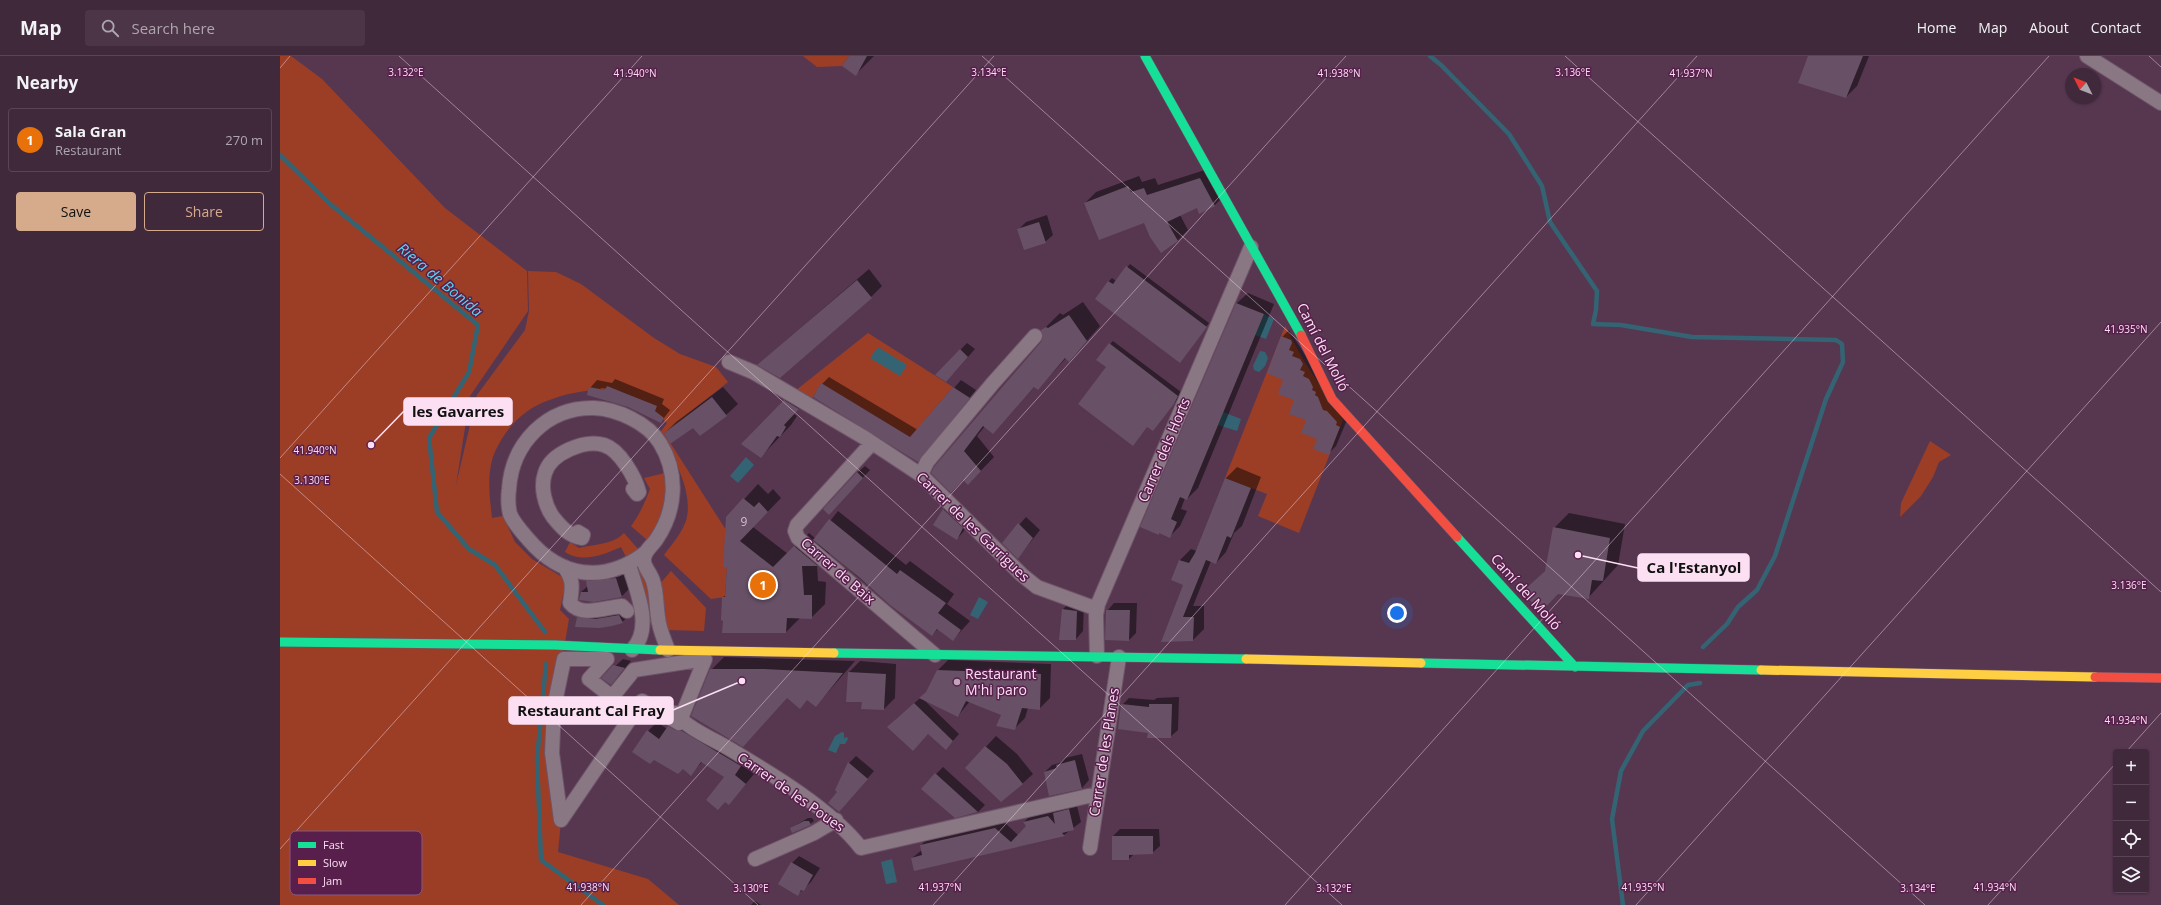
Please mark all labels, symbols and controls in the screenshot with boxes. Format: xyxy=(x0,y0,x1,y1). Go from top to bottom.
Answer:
search box xyxy=(85,10,365,46)
text: Map xyxy=(20,15,61,41)
icon: search xyxy=(99,17,121,39)
text: Search here xyxy=(131,18,215,38)
text: Home xyxy=(1917,18,1956,37)
text: Map xyxy=(1978,18,2007,37)
text: About xyxy=(2029,18,2069,37)
text: Contact xyxy=(2091,18,2141,37)
text: 3.132°E xyxy=(388,65,424,79)
text: 3.134°E xyxy=(971,65,1007,79)
text: 3.136°E xyxy=(1555,65,1591,79)
text: 41.940°N xyxy=(613,66,657,80)
text: 41.938°N xyxy=(1317,66,1361,80)
text: 41.937°N xyxy=(1669,66,1713,80)
north arrow xyxy=(2065,68,2101,104)
text: Nearby xyxy=(16,71,78,94)
text: Sala Gran xyxy=(55,121,126,141)
text: 1 xyxy=(26,131,34,149)
text: 270 m xyxy=(225,131,263,149)
text: Restaurant xyxy=(55,141,122,159)
button: Save xyxy=(16,192,136,231)
button: Share xyxy=(144,192,264,231)
water label: Riera de Bonida xyxy=(394,238,488,321)
street label: Camí del Molló xyxy=(1293,299,1354,394)
text: 41.935°N xyxy=(2104,322,2148,336)
street label: Carrer dels Horts xyxy=(1133,394,1194,505)
callout: les Gavarres xyxy=(404,398,512,425)
text: les Gavarres xyxy=(412,401,504,421)
text: 41.940°N xyxy=(293,443,337,457)
street label: Carrer de les Garrigues xyxy=(913,467,1034,586)
text: 3.130°E xyxy=(294,473,330,487)
house number: 9 xyxy=(741,513,748,530)
street label: Carrer de Baix xyxy=(797,533,880,609)
street label: Camí del Molló xyxy=(1487,549,1566,634)
callout: Ca l'Estanyol xyxy=(1638,554,1749,581)
text: Ca l'Estanyol xyxy=(1647,557,1741,577)
pin: 1 xyxy=(750,570,776,600)
text: 3.136°E xyxy=(2111,578,2147,592)
your location xyxy=(1387,603,1407,623)
place label: Restaurant M'hi paro xyxy=(965,664,1037,699)
marker: Restaurant M'hi paro xyxy=(952,677,962,687)
street label: Carrer de les Planes xyxy=(1084,686,1123,818)
callout: Restaurant Cal Fray xyxy=(509,697,673,724)
text: Restaurant Cal Fray xyxy=(517,700,665,720)
text: 41.934°N xyxy=(2104,713,2148,727)
street label: Carrer de les Poues xyxy=(734,747,849,836)
map controls xyxy=(2113,749,2149,893)
button: + xyxy=(2113,749,2149,785)
button: − xyxy=(2113,785,2149,821)
button: locate xyxy=(2113,821,2149,857)
legend xyxy=(290,831,422,895)
text: Fast xyxy=(323,837,344,852)
text: Slow xyxy=(323,855,347,870)
button: layers xyxy=(2113,857,2149,893)
text: Jam xyxy=(322,873,342,888)
text: 41.938°N xyxy=(566,880,610,894)
text: 41.937°N xyxy=(918,880,962,894)
text: 41.935°N xyxy=(1621,880,1665,894)
text: 41.934°N xyxy=(1973,880,2017,894)
text: 3.130°E xyxy=(733,881,769,895)
text: 3.132°E xyxy=(1316,881,1352,895)
text: 3.134°E xyxy=(1900,881,1936,895)

